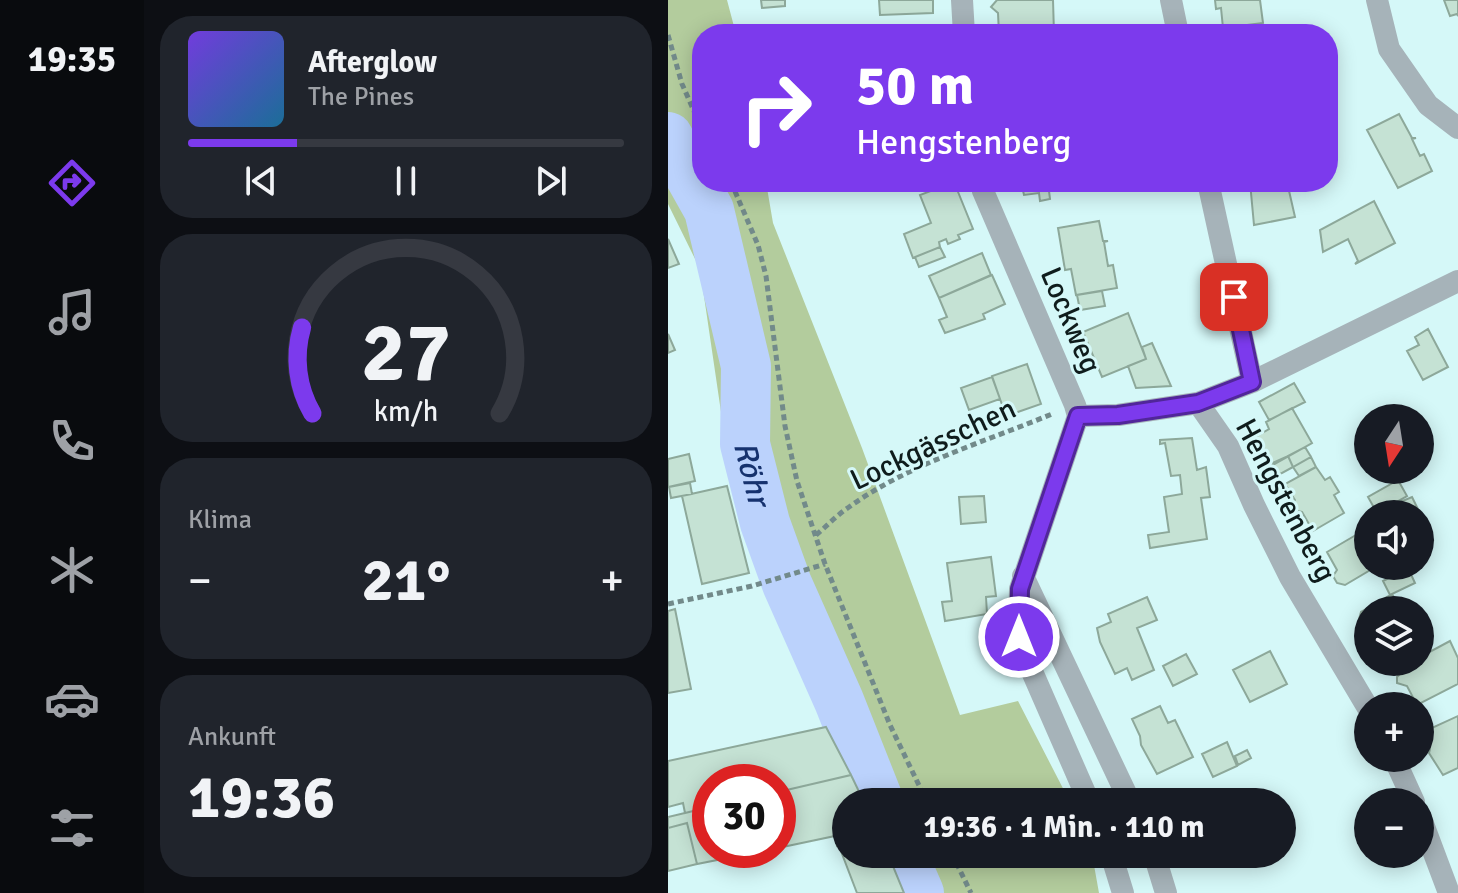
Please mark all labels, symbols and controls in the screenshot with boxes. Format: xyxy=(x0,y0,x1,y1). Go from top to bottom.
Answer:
text: 19:35 xyxy=(28,37,116,82)
text: Afterglow xyxy=(308,44,437,81)
text: 50 m xyxy=(856,51,974,120)
icon: right xyxy=(724,56,828,160)
text: The Pines xyxy=(308,81,414,113)
text: Hengstenberg xyxy=(856,120,1072,165)
icon: directions xyxy=(44,155,100,211)
icon: previous xyxy=(239,159,283,203)
icon: pause xyxy=(384,159,428,203)
icon: next xyxy=(529,159,573,203)
street label: Lockweg xyxy=(1032,262,1109,379)
pin xyxy=(1200,263,1268,331)
icon: arrive xyxy=(1212,275,1256,319)
icon: music xyxy=(44,284,100,340)
text: 27 xyxy=(361,301,451,403)
street label: Lockgässchen xyxy=(845,390,1022,499)
text: km/h xyxy=(374,394,438,429)
north arrow xyxy=(1354,404,1434,484)
map controls xyxy=(1354,404,1434,868)
street label: Hengstenberg xyxy=(1227,412,1344,588)
icon: phone xyxy=(44,413,100,469)
water label: Röhr xyxy=(725,437,780,513)
button: sound xyxy=(1354,500,1434,580)
text: Klima xyxy=(188,504,252,536)
icon: climate xyxy=(44,542,100,598)
text: 21° xyxy=(362,544,450,618)
text: − xyxy=(188,554,212,608)
text: + xyxy=(600,554,624,608)
position arrow xyxy=(977,595,1061,679)
button: layers xyxy=(1354,596,1434,676)
icon: car xyxy=(44,671,100,727)
button: + xyxy=(1354,692,1434,772)
text: Ankunft xyxy=(188,721,276,753)
text: 19:36 xyxy=(188,761,335,835)
speed limit sign: 30 xyxy=(692,764,796,868)
button: − xyxy=(1354,788,1434,868)
icon: filters xyxy=(44,800,100,856)
text: 19:36 · 1 Min. · 110 m xyxy=(923,809,1205,846)

